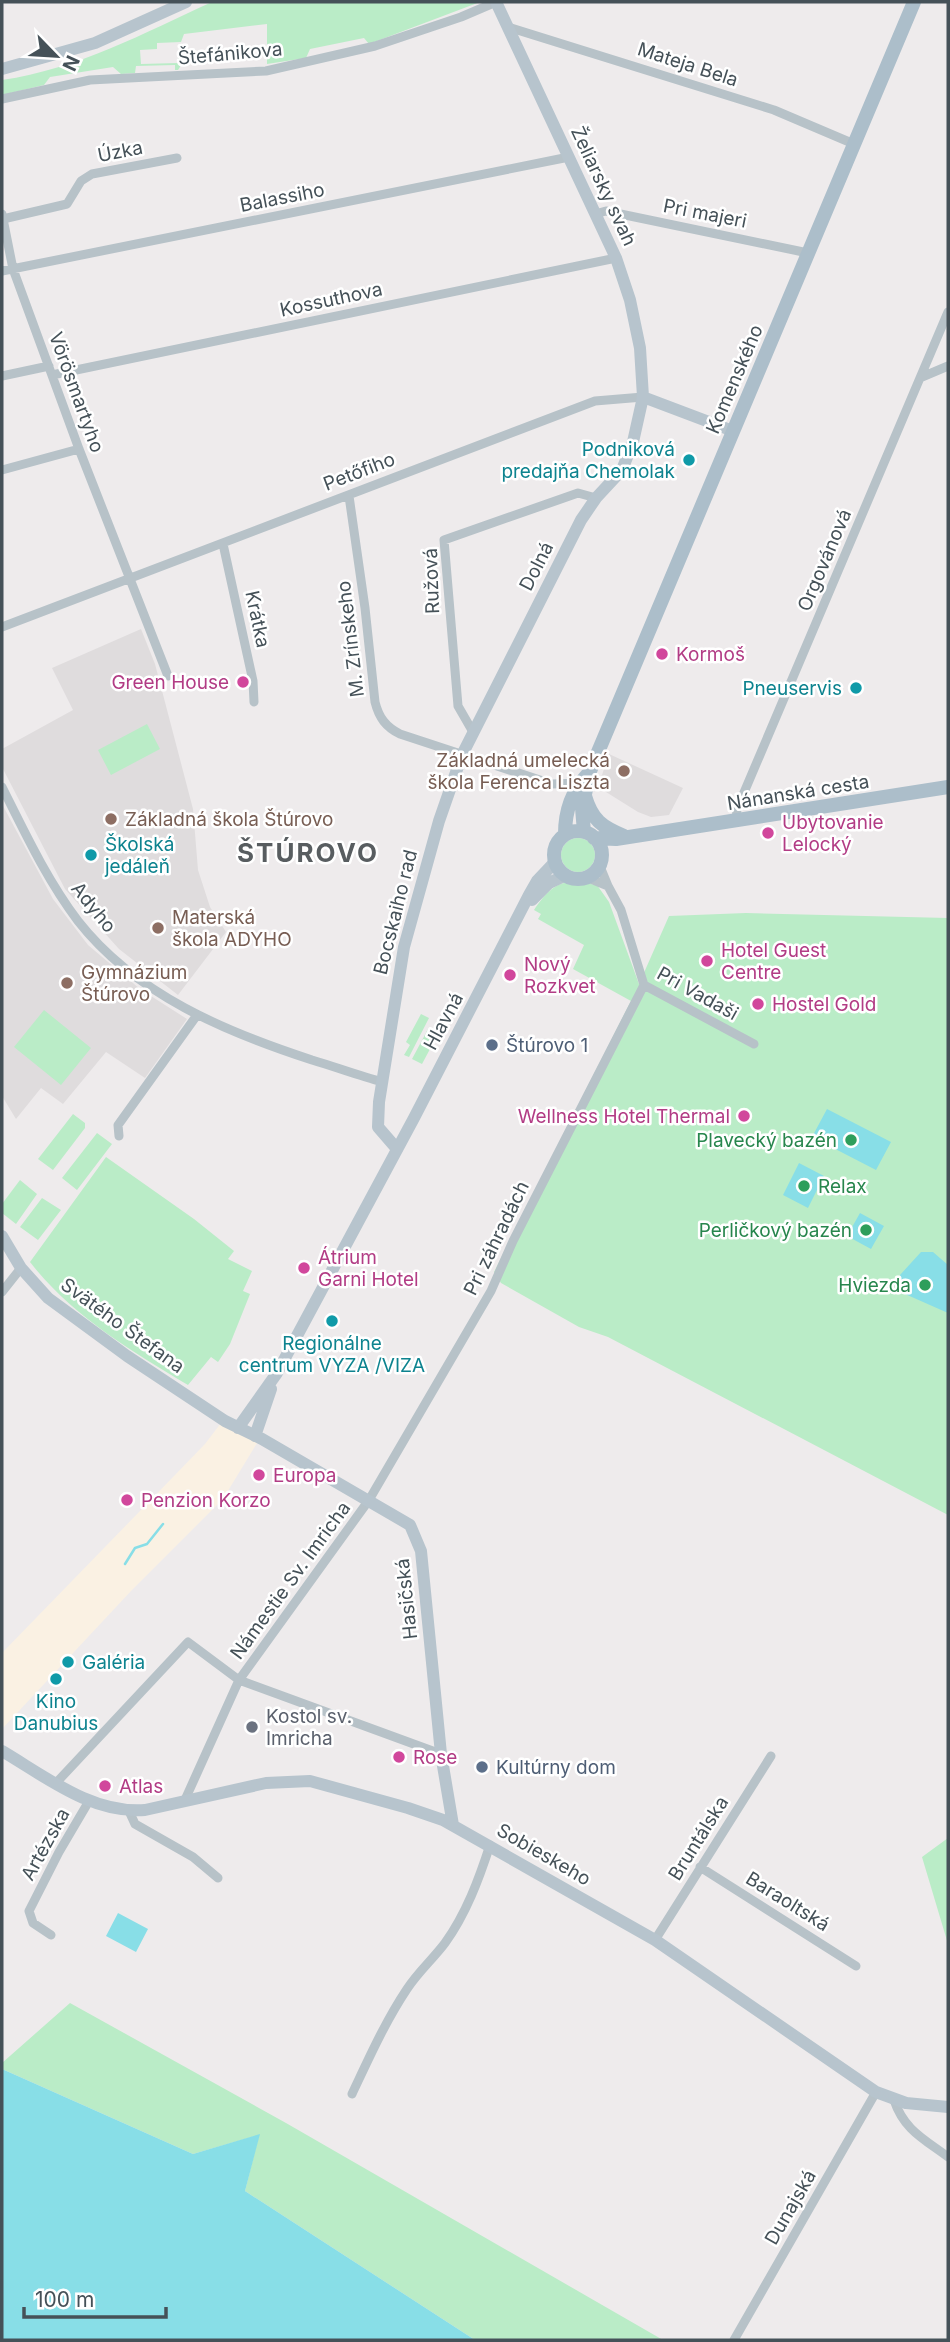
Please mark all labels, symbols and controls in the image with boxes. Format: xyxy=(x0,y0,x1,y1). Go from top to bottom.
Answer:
north arrow xyxy=(21,21,91,91)
street label: Štefánikova xyxy=(177,37,283,70)
street label: Mateja Bela xyxy=(635,37,741,92)
text: N xyxy=(57,52,84,74)
street label: Želiarsky svah xyxy=(566,123,641,250)
street label: Úzka xyxy=(95,135,145,167)
street label: Balassiho xyxy=(238,178,326,217)
street label: Pri majeri xyxy=(661,194,749,233)
street label: Kossuthova xyxy=(278,277,385,322)
street label: Komenského xyxy=(701,321,768,437)
street label: Vörösmartyho xyxy=(44,329,109,456)
place label: Podniková predajňa Chemolak xyxy=(501,438,676,483)
street label: Petőfiho xyxy=(320,447,398,496)
marker: Podniková predajňa Chemolak xyxy=(681,452,697,468)
street label: Orgovánová xyxy=(793,506,856,615)
street label: Dolná xyxy=(514,538,558,594)
street label: Ružová xyxy=(419,548,444,614)
street label: M. Zrínskeho xyxy=(332,579,369,698)
street label: Krátka xyxy=(240,588,275,650)
place label: Kormoš xyxy=(676,643,745,666)
marker: Kormoš xyxy=(654,646,670,662)
place label: Green House xyxy=(111,671,229,694)
marker: Green House xyxy=(235,674,251,690)
place label: Pneuservis xyxy=(742,677,842,700)
marker: Pneuservis xyxy=(848,680,864,696)
place label: Základná umelecká škola Ferenca Liszta xyxy=(427,749,610,794)
marker: Základná umelecká škola Ferenca Liszta xyxy=(616,763,632,779)
street label: Nánanská cesta xyxy=(725,770,871,815)
place label: Základná škola Štúrovo xyxy=(125,808,333,831)
marker: Základná škola Štúrovo xyxy=(103,811,119,827)
place label: Ubytovanie Lelocký xyxy=(782,811,884,856)
marker: Ubytovanie Lelocký xyxy=(760,825,776,841)
place label: Školská jedáleň xyxy=(104,833,174,878)
district label: ŠTÚROVO xyxy=(237,837,379,868)
marker: Školská jedáleň xyxy=(83,847,99,863)
street label: Bocskaiho rad xyxy=(369,847,422,977)
street label: Adyho xyxy=(66,877,121,937)
place label: Materská škola ADYHO xyxy=(172,906,292,951)
marker: Materská škola ADYHO xyxy=(150,920,166,936)
place label: Hotel Guest Centre xyxy=(721,939,826,984)
place label: Nový Rozkvet xyxy=(524,953,596,998)
marker: Hotel Guest Centre xyxy=(699,953,715,969)
place label: Gymnázium Štúrovo xyxy=(81,961,187,1006)
street label: Pri Vadaši xyxy=(653,962,742,1025)
marker: Nový Rozkvet xyxy=(502,967,518,983)
marker: Gymnázium Štúrovo xyxy=(59,975,75,991)
street label: Hlavná xyxy=(419,989,468,1054)
place label: Hostel Gold xyxy=(772,993,876,1016)
marker: Hostel Gold xyxy=(750,996,766,1012)
place label: Štúrovo 1 xyxy=(506,1034,588,1057)
marker: Štúrovo 1 xyxy=(484,1037,500,1053)
place label: Wellness Hotel Thermal xyxy=(518,1105,730,1128)
marker: Wellness Hotel Thermal xyxy=(736,1108,752,1124)
place label: Plavecký bazén xyxy=(696,1129,837,1152)
marker: Plavecký bazén xyxy=(843,1132,859,1148)
place label: Relax xyxy=(818,1175,867,1198)
street label: Pri záhradách xyxy=(459,1177,534,1299)
marker: Relax xyxy=(796,1178,812,1194)
place label: Perličkový bazén xyxy=(699,1219,852,1242)
marker: Perličkový bazén xyxy=(858,1222,874,1238)
place label: Átrium Garni Hotel xyxy=(318,1245,419,1291)
marker: Átrium Garni Hotel xyxy=(296,1260,312,1276)
street label: Svätého Štefana xyxy=(56,1273,189,1378)
place label: Hviezda xyxy=(838,1274,911,1297)
marker: Hviezda xyxy=(917,1277,933,1293)
marker: Regionálne centrum VYZA /VIZA xyxy=(324,1313,340,1329)
place label: Regionálne centrum VYZA /VIZA xyxy=(239,1332,425,1377)
place label: Europa xyxy=(273,1464,336,1487)
marker: Europa xyxy=(251,1467,267,1483)
place label: Penzion Korzo xyxy=(141,1489,271,1512)
marker: Penzion Korzo xyxy=(119,1492,135,1508)
street label: Námestie Sv. Imricha xyxy=(225,1497,355,1664)
street label: Hasičská xyxy=(391,1557,422,1641)
place label: Galéria xyxy=(82,1651,145,1674)
marker: Galéria xyxy=(60,1654,76,1670)
marker: Kino Danubius xyxy=(48,1671,64,1687)
place label: Kino Danubius xyxy=(14,1690,98,1735)
place label: Kostol sv. Imricha xyxy=(266,1705,352,1750)
marker: Kostol sv. Imricha xyxy=(244,1719,260,1735)
place label: Rose xyxy=(413,1746,457,1769)
marker: Rose xyxy=(391,1749,407,1765)
place label: Kultúrny dom xyxy=(496,1756,616,1779)
marker: Kultúrny dom xyxy=(474,1759,490,1775)
place label: Atlas xyxy=(119,1775,163,1798)
marker: Atlas xyxy=(97,1778,113,1794)
street label: Bruntálska xyxy=(664,1792,733,1885)
street label: Artézska xyxy=(16,1804,75,1884)
street label: Sobieskeho xyxy=(493,1818,595,1891)
street label: Baraoltská xyxy=(742,1867,834,1936)
street label: Dunajská xyxy=(760,2166,821,2249)
scale bar xyxy=(24,2276,166,2320)
text: 100 m xyxy=(35,2287,94,2312)

